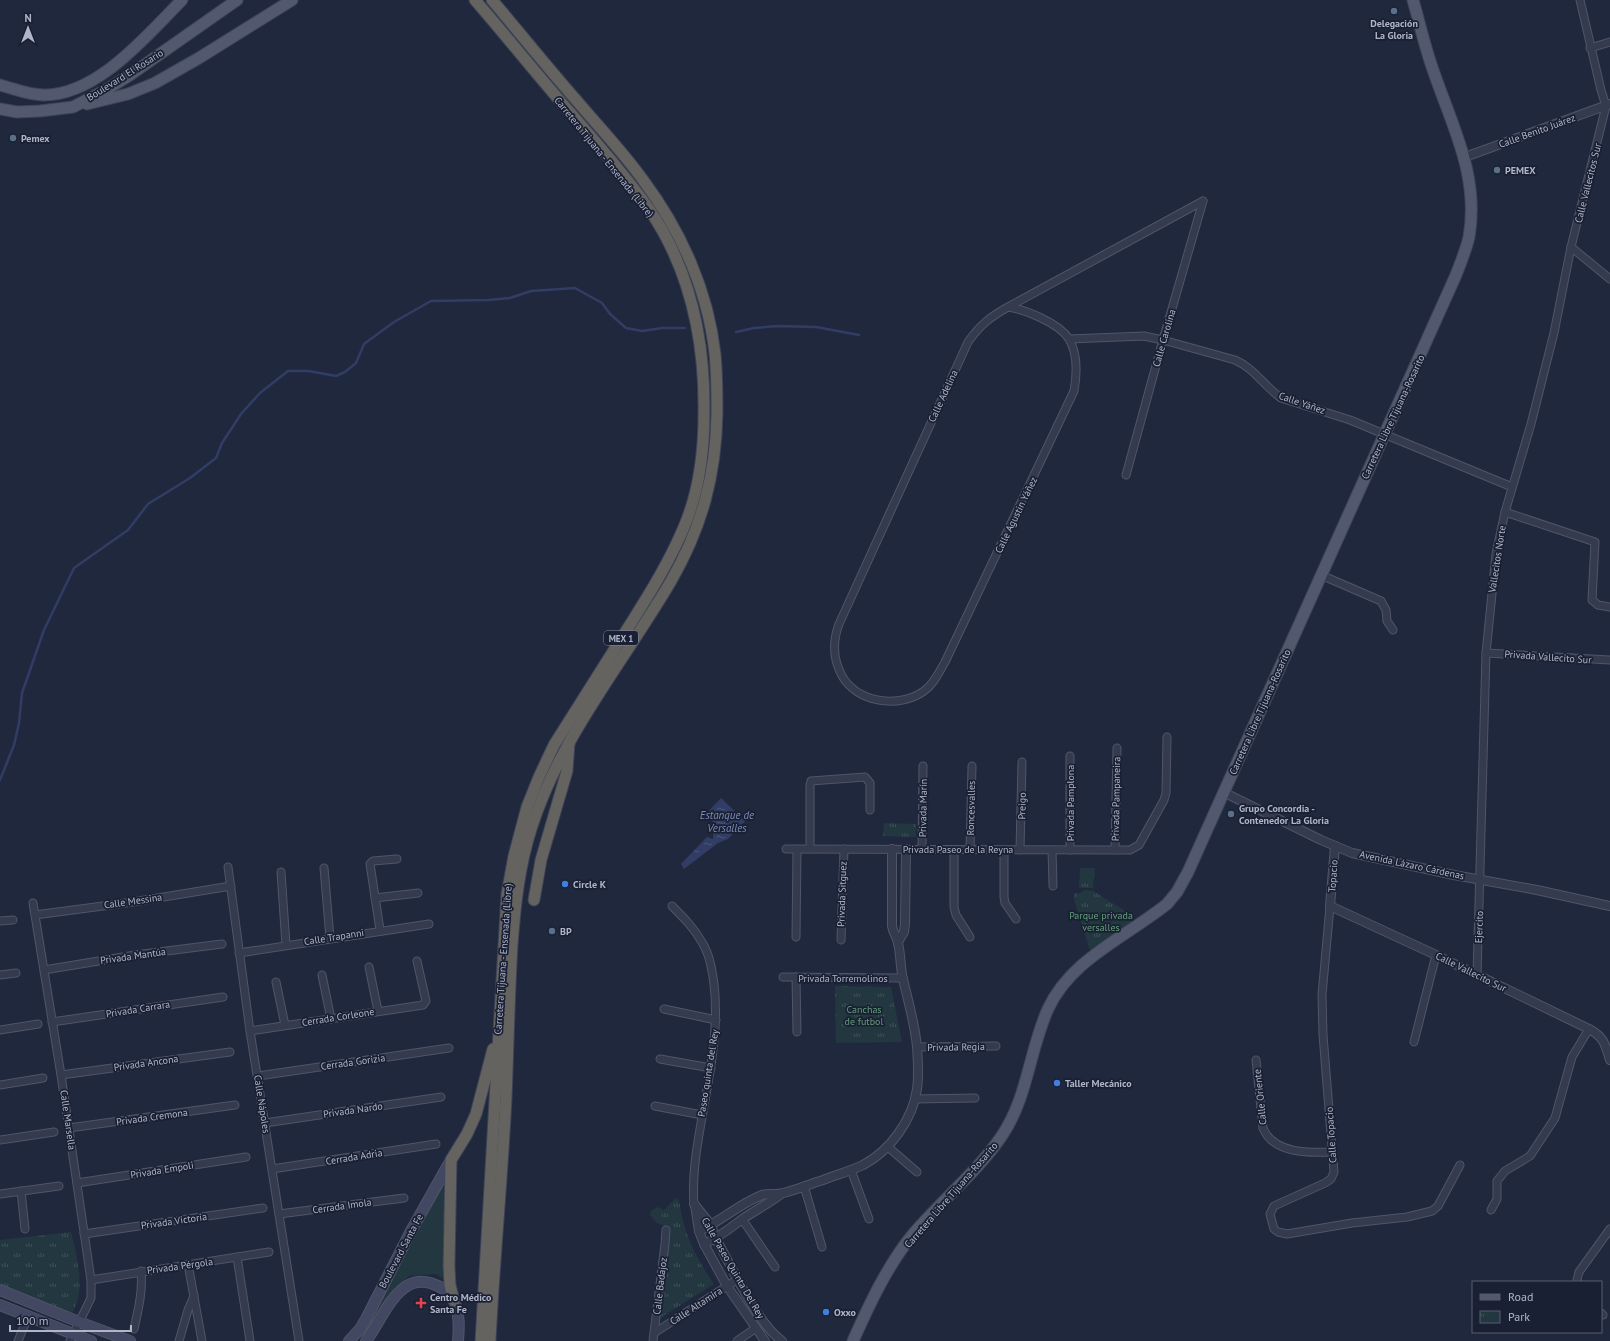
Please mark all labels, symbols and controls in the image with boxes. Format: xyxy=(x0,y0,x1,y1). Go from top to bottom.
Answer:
marker: Delegación La Gloria xyxy=(1389,6,1399,16)
north arrow xyxy=(8,8,48,48)
text: N xyxy=(24,11,32,25)
place label: Delegación La Gloria xyxy=(1370,17,1418,42)
street label: Boulevard El Rosario xyxy=(84,46,166,104)
street label: Carretera Tijuana - Ensenada (Libre) xyxy=(551,94,657,220)
street label: Calle Benito Juárez xyxy=(1497,111,1577,151)
place label: Pemex xyxy=(21,132,50,145)
marker: Pemex xyxy=(8,133,18,143)
street label: Calle Vallecitos Sur xyxy=(1572,141,1604,224)
place label: PEMEX xyxy=(1505,164,1536,177)
marker: PEMEX xyxy=(1492,165,1502,175)
street label: Calle Carolina xyxy=(1150,308,1178,368)
street label: Carretera Libre Tijuana-Rosarito xyxy=(1358,353,1428,481)
street label: Calle Adelina xyxy=(925,368,961,424)
street label: Calle Yáñez xyxy=(1277,389,1327,417)
street label: Calle Agustin Yáñez xyxy=(992,475,1040,555)
street label: Vallecitos Norte xyxy=(1485,524,1509,594)
road number: MEX 1 xyxy=(604,631,638,645)
street label: Carretera Libre Tijuana-Rosarito xyxy=(1226,647,1294,777)
street label: Privada Vallecito Sur xyxy=(1504,647,1593,667)
street label: Privada Pampaneira xyxy=(1109,757,1123,841)
street label: Privada Pamplona xyxy=(1064,765,1077,841)
street label: Privada Marín xyxy=(916,779,930,837)
street label: Roncesvalles xyxy=(964,781,978,835)
street label: Preigo xyxy=(1015,792,1029,820)
place label: Grupo Concordia - Contenedor La Gloria xyxy=(1239,802,1329,827)
water label: Estanque de Versalles xyxy=(700,808,754,835)
marker: Grupo Concordia - Contenedor La Gloria xyxy=(1226,809,1236,819)
street label: Privada Paseo de la Reyna xyxy=(903,843,1013,856)
street label: Avenida Lázaro Cárdenas xyxy=(1359,848,1465,882)
street label: Topacio xyxy=(1325,859,1341,893)
street label: Privada Sitguez xyxy=(834,861,850,927)
place label: Circle K xyxy=(573,878,607,891)
marker: Circle K xyxy=(560,879,570,889)
street label: Carretera Tijuana - Ensenada (Libre) xyxy=(491,883,515,1035)
street label: Calle Messina xyxy=(103,890,163,912)
park label: Parque privada versalles xyxy=(1069,909,1133,934)
street label: Ejercito xyxy=(1472,911,1486,943)
place label: BP xyxy=(560,925,572,938)
street label: Calle Trapanni xyxy=(303,926,365,948)
marker: BP xyxy=(547,926,557,936)
street label: Privada Mantúa xyxy=(99,945,167,967)
street label: Calle Vallecito Sur xyxy=(1433,949,1509,995)
street label: Privada Torremolinos xyxy=(798,972,888,985)
street label: Privada Carrara xyxy=(105,998,171,1020)
park label: Canchas de futbol xyxy=(845,1003,883,1028)
street label: Cerrada Corleone xyxy=(301,1005,375,1029)
street label: Paseo quinta del Rey xyxy=(695,1028,721,1118)
street label: Privada Regia xyxy=(927,1040,985,1054)
street label: Cerrada Gorizia xyxy=(320,1051,386,1073)
street label: Privada Ancona xyxy=(113,1052,179,1074)
street label: Calle Oriente xyxy=(1251,1069,1269,1125)
street label: Calle Nápoles xyxy=(251,1074,273,1134)
place label: Taller Mecánico xyxy=(1065,1077,1132,1090)
marker: Taller Mecánico xyxy=(1052,1078,1062,1088)
street label: Calle Marsella xyxy=(57,1089,79,1151)
street label: Privada Nardo xyxy=(322,1099,384,1121)
street label: Privada Cremona xyxy=(115,1106,189,1128)
street label: Calle Topacio xyxy=(1323,1106,1339,1164)
street label: Carretera Libre Tijuana-Rosarito xyxy=(902,1139,1000,1251)
street label: Cerrada Adria xyxy=(325,1146,383,1168)
street label: Privada Empoli xyxy=(129,1159,195,1181)
street label: Cerrada Imola xyxy=(312,1195,372,1217)
street label: Privada Victoria xyxy=(140,1210,208,1232)
street label: Boulevard Santa Fe xyxy=(376,1211,426,1291)
street label: Calle Paseo Quinta Del Rey xyxy=(699,1215,768,1321)
street label: Privada Pérgola xyxy=(146,1255,214,1277)
street label: Calle Badajoz xyxy=(650,1257,670,1315)
legend xyxy=(1472,1281,1602,1333)
street label: Calle Altamira xyxy=(667,1284,725,1328)
text: Road xyxy=(1508,1289,1533,1304)
place label: Centro Médico Santa Fe xyxy=(430,1291,492,1316)
marker: Centro Médico Santa Fe xyxy=(415,1297,427,1309)
place label: Oxxo xyxy=(834,1306,857,1319)
scale bar xyxy=(10,1307,131,1333)
marker: Oxxo xyxy=(821,1307,831,1317)
text: Park xyxy=(1508,1309,1530,1324)
text: 100 m xyxy=(16,1313,49,1328)

